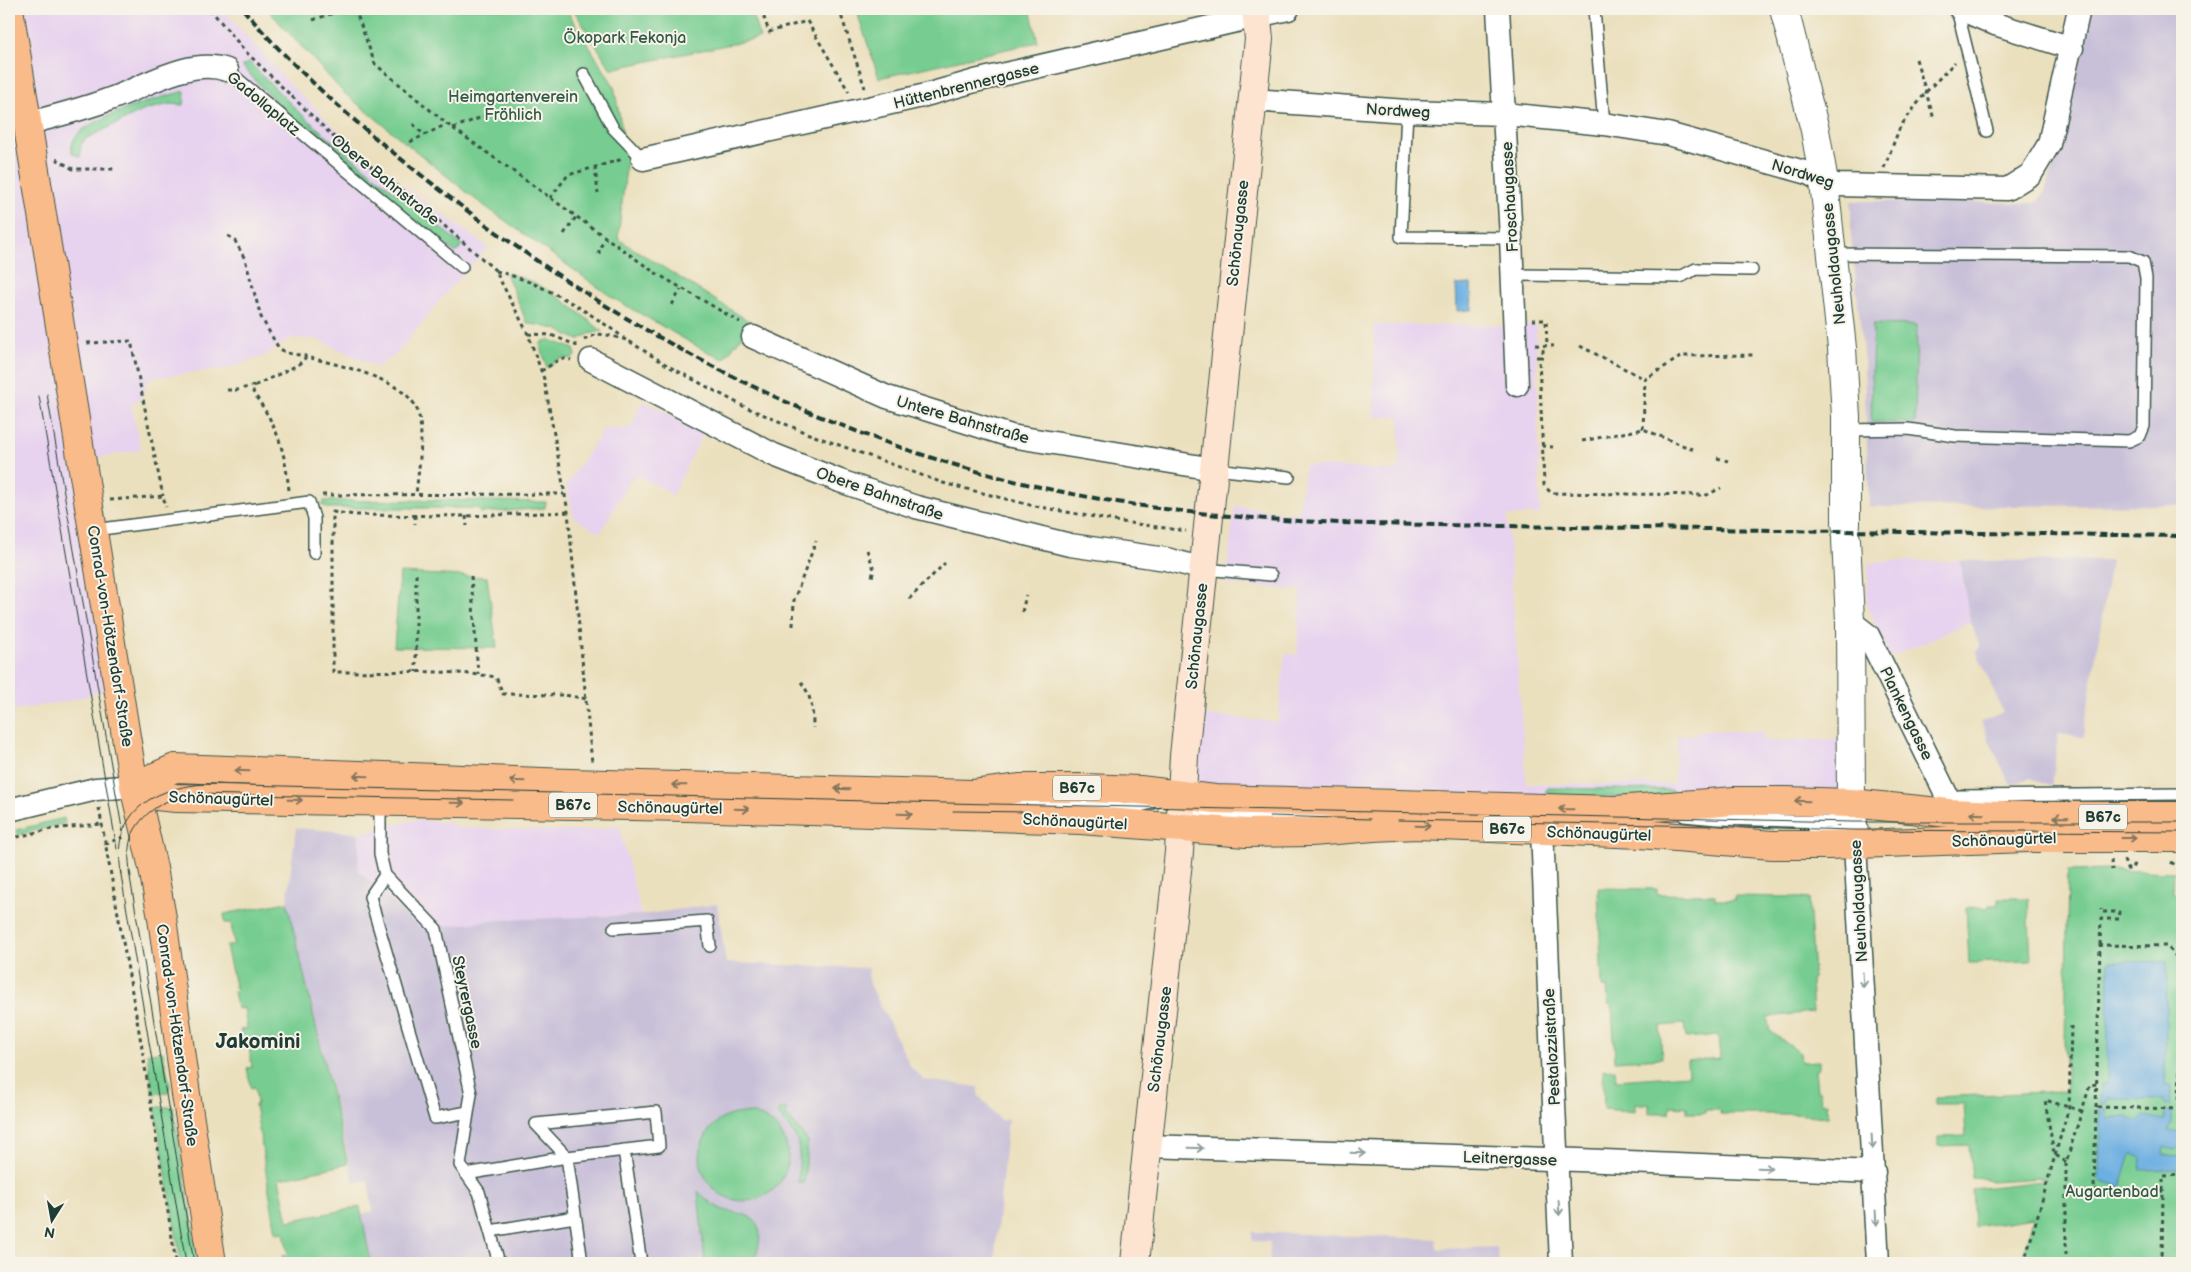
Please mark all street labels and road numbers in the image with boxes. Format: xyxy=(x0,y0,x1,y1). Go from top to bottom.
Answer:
street label: Hüttenbrennergasse xyxy=(892,59,1042,114)
street label: Gadollaplatz xyxy=(223,68,304,140)
street label: Nordweg xyxy=(1365,100,1431,123)
street label: Obere Bahnstraße xyxy=(327,131,443,230)
street label: Froschaugasse xyxy=(1498,141,1523,253)
street label: Nordweg xyxy=(1769,156,1836,193)
street label: Schönaugasse xyxy=(1223,179,1254,287)
street label: Neuholdaugasse xyxy=(1819,201,1850,326)
street label: Untere Bahnstraße xyxy=(894,392,1032,449)
street label: Obere Bahnstraße xyxy=(813,464,946,525)
street label: Conrad-von-Hötzendorf-Straße xyxy=(83,524,137,749)
street label: Schönaugasse xyxy=(1182,582,1213,690)
street label: Plankengasse xyxy=(1875,664,1937,764)
road number: B67c xyxy=(1053,776,1101,800)
street label: Schönaugürtel xyxy=(168,788,274,811)
road number: B67c xyxy=(549,792,597,818)
street label: Schönaugürtel xyxy=(617,798,722,819)
road number: B67c xyxy=(2079,804,2127,830)
street label: Schönaugürtel xyxy=(1022,810,1128,835)
road number: B67c xyxy=(1483,816,1531,842)
street label: Schönaugürtel xyxy=(1546,823,1652,846)
street label: Schönaugürtel xyxy=(1951,829,2057,852)
street label: Neuholdaugasse xyxy=(1847,839,1872,963)
street label: Conrad-von-Hötzendorf-Straße xyxy=(152,923,202,1148)
street label: Steyrergasse xyxy=(447,954,486,1051)
street label: Schönaugasse xyxy=(1145,985,1176,1093)
street label: Pestalozzistraße xyxy=(1540,987,1565,1106)
street label: Leitnergasse xyxy=(1462,1148,1558,1171)

